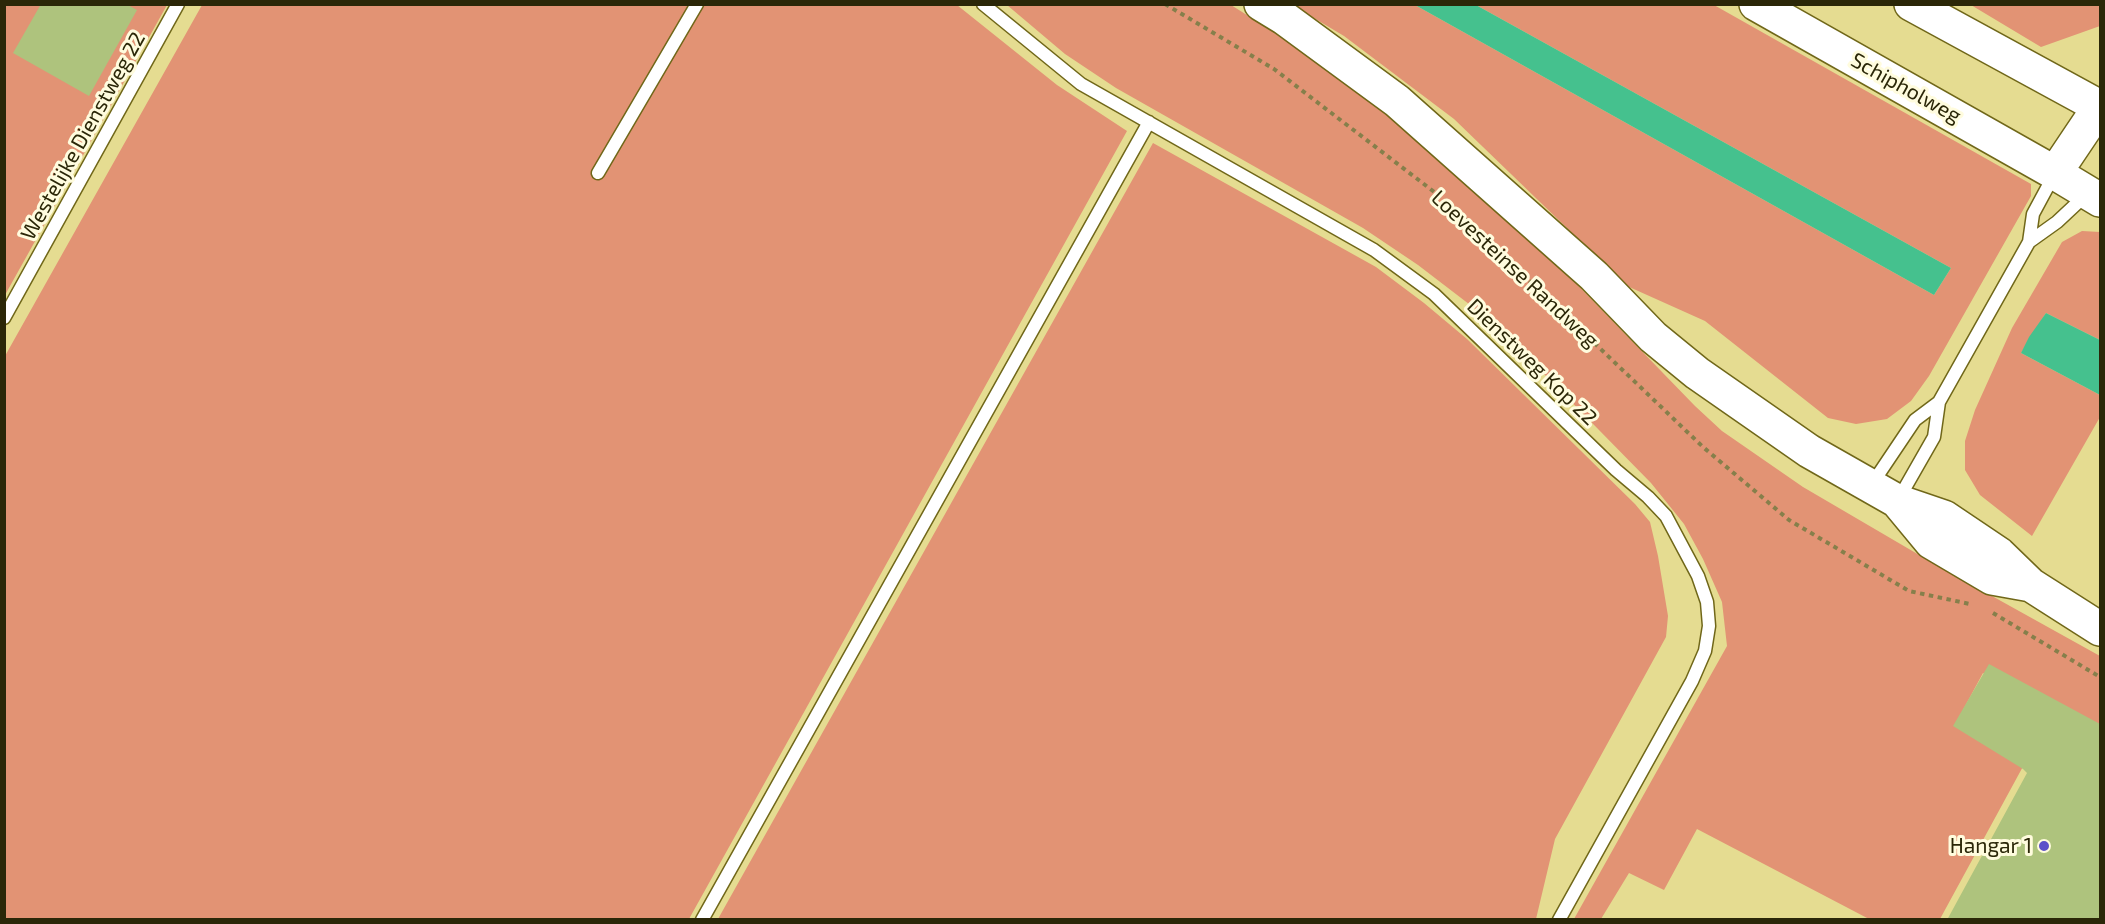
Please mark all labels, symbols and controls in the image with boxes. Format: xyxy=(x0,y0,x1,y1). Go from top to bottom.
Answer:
street label: Westelijke Dienstweg 22 xyxy=(15,28,151,244)
street label: Schipholweg xyxy=(1847,47,1965,129)
street label: Loevesteinse Randweg xyxy=(1426,185,1604,353)
street label: Dienstweg Kop 22 xyxy=(1462,294,1602,430)
place label: Hangar 1 xyxy=(1950,833,2032,859)
marker: Hangar 1 xyxy=(2037,839,2051,853)

